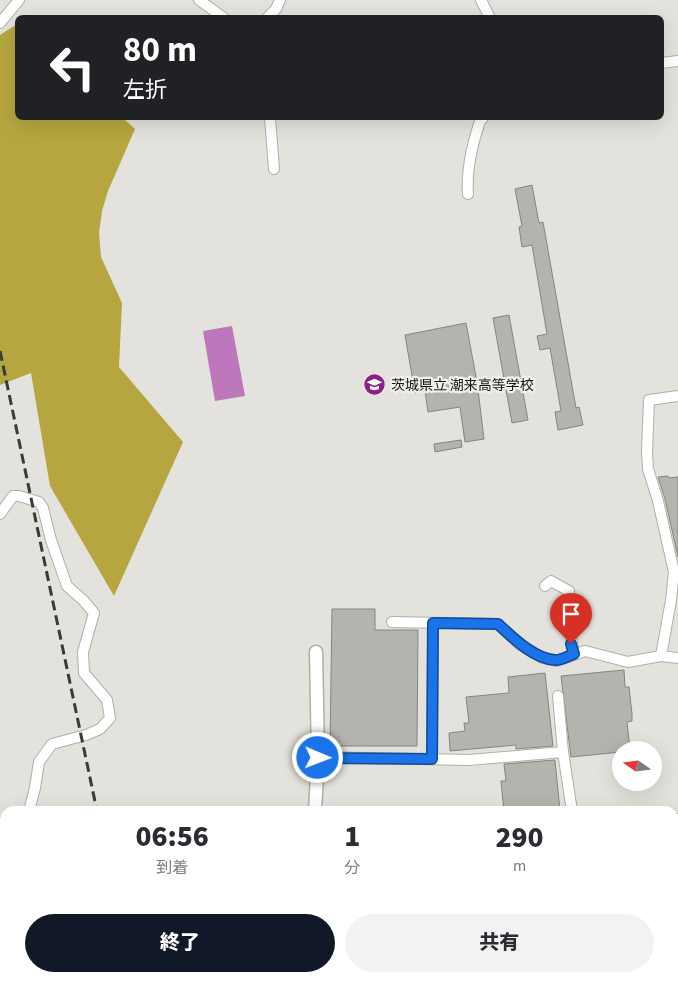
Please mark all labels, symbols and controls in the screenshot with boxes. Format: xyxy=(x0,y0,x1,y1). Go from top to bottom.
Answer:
text: 80 m xyxy=(123,25,197,75)
icon: left xyxy=(40,35,105,100)
text: 左折 xyxy=(123,74,167,106)
school or university icon: 茨城県立 潮来高等学校 xyxy=(363,373,387,397)
place label: 茨城県立 潮来高等学校 xyxy=(391,376,534,396)
pin xyxy=(550,593,592,644)
icon: arrive xyxy=(557,600,585,628)
position arrow xyxy=(291,731,343,783)
north arrow xyxy=(612,741,662,791)
map controls xyxy=(612,741,662,791)
text: 06:56 xyxy=(135,815,209,858)
text: 1 xyxy=(344,815,360,858)
text: 290 xyxy=(496,816,544,859)
text: m xyxy=(513,855,526,877)
text: 到着 xyxy=(156,857,188,879)
text: 分 xyxy=(344,857,360,879)
button: 終了 xyxy=(25,914,335,972)
button: 共有 xyxy=(345,914,654,972)

